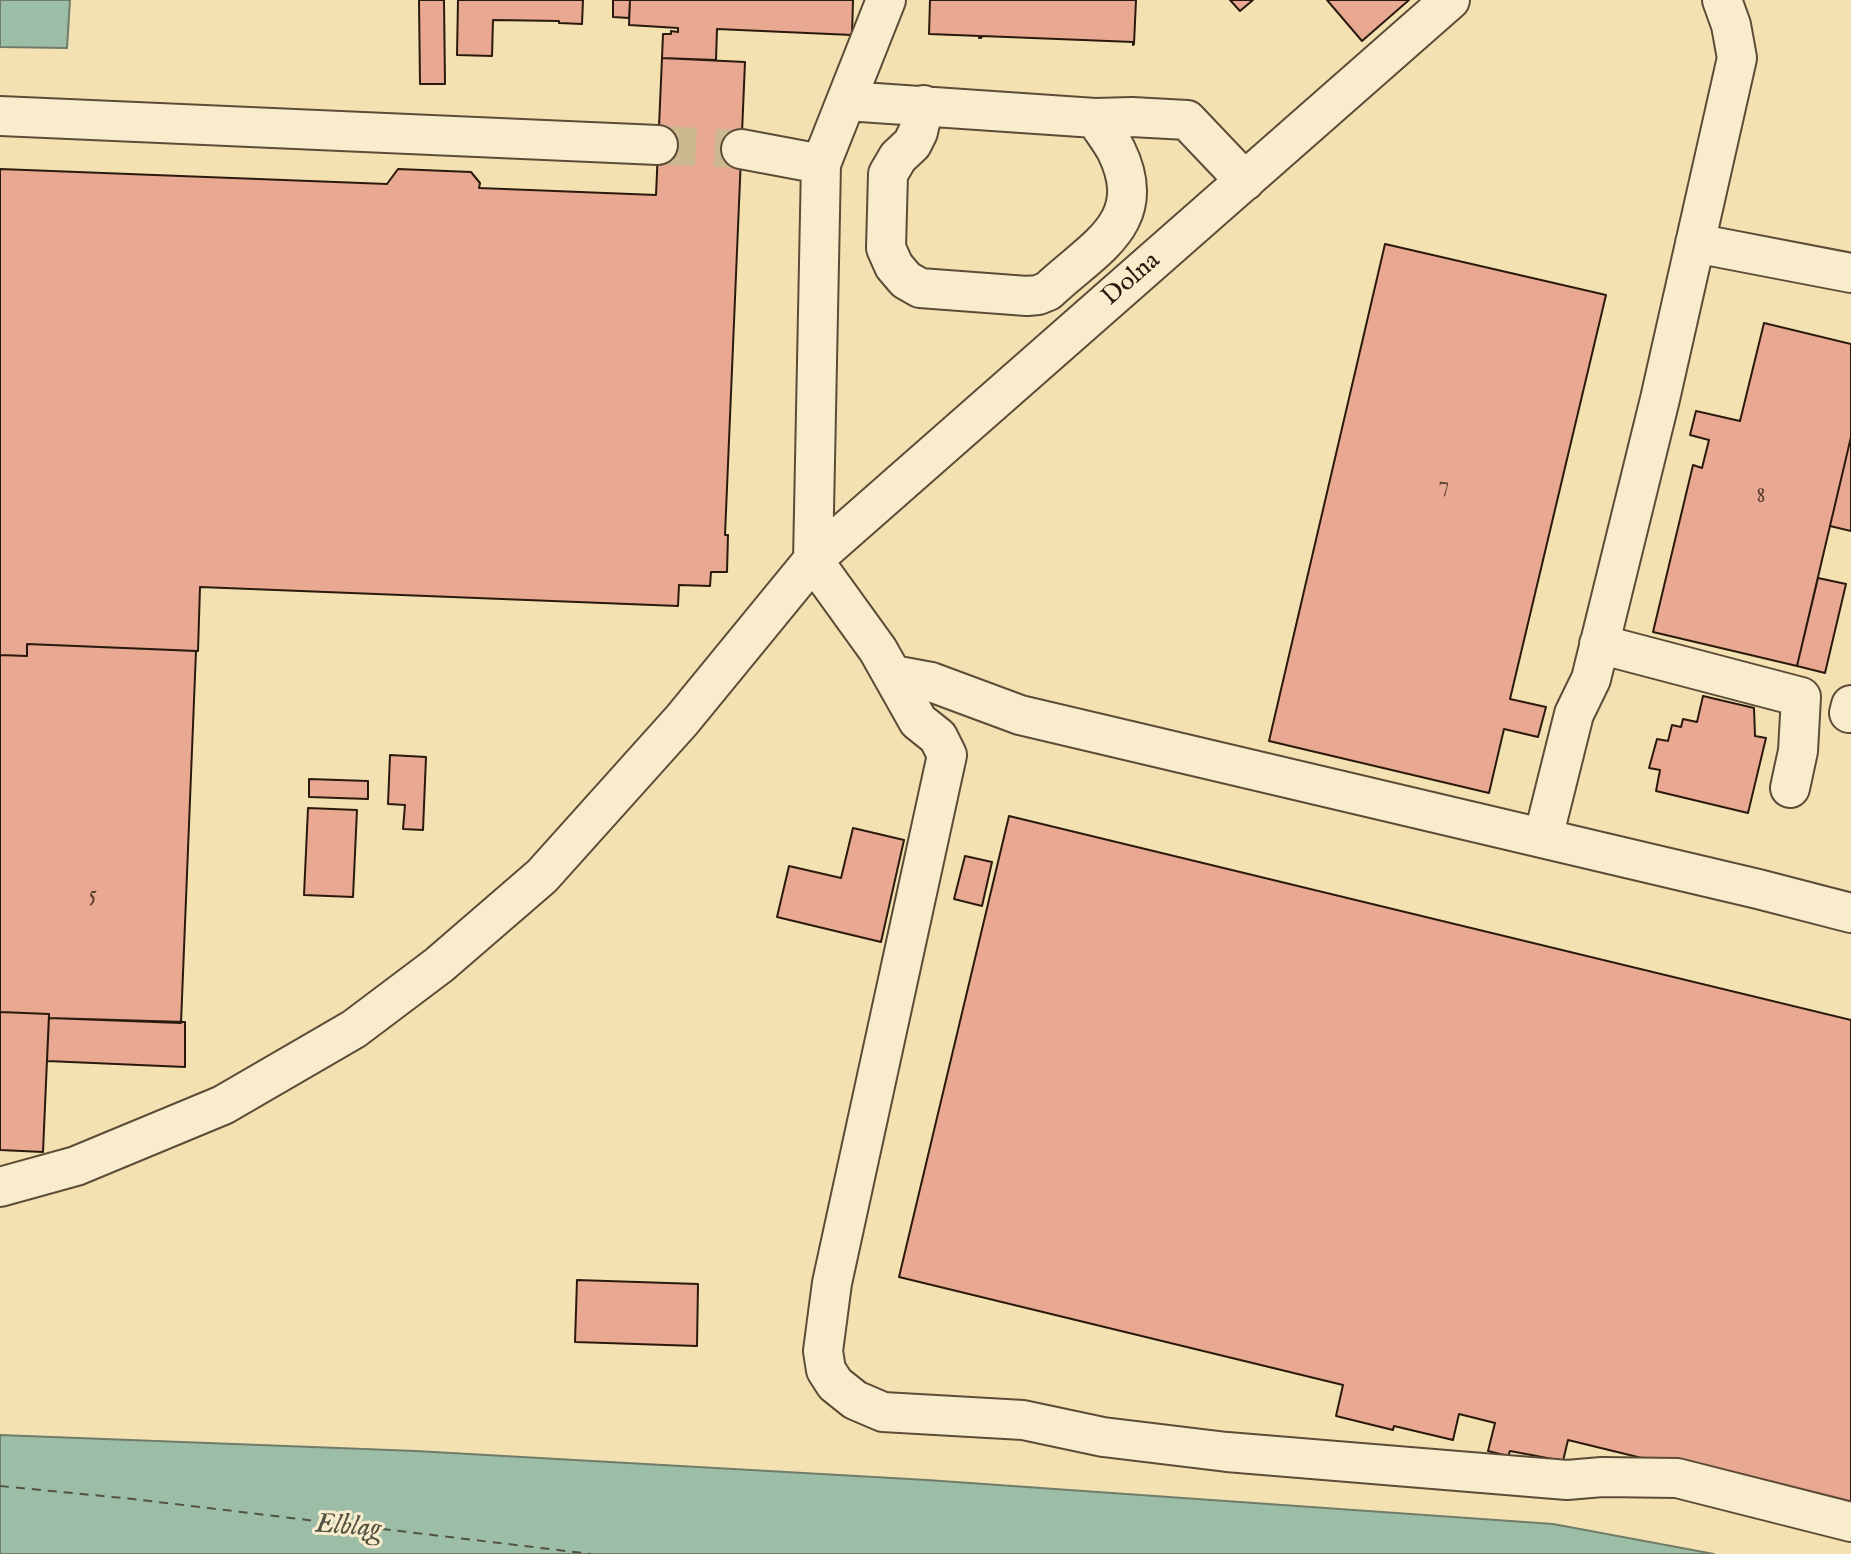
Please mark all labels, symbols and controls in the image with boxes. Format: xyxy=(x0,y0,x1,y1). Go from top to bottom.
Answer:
street label: Dolna xyxy=(1096,246,1168,314)
house number: 7 xyxy=(1439,472,1449,500)
house number: 8 xyxy=(1756,483,1766,511)
house number: 5 xyxy=(89,882,97,910)
water label: Elbląg xyxy=(314,1509,382,1547)

